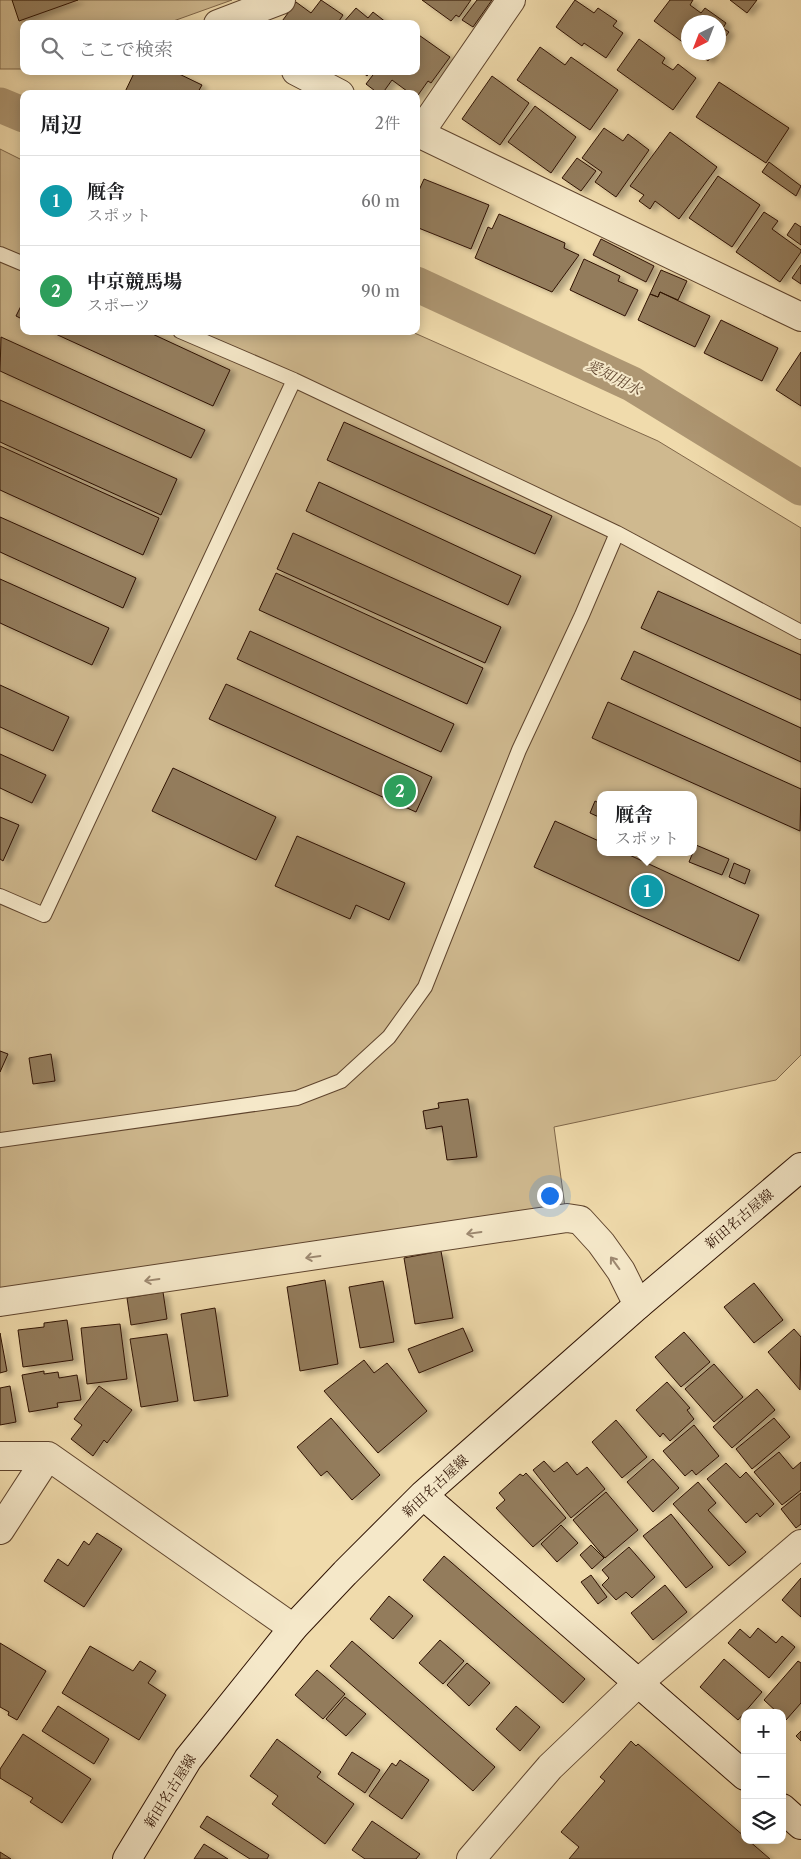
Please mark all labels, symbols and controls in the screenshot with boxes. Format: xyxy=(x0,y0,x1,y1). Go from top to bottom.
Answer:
north arrow xyxy=(681,15,726,60)
search box xyxy=(20,20,420,75)
icon: search xyxy=(38,34,66,62)
text: ここで検索 xyxy=(78,38,173,61)
text: 周辺 xyxy=(40,112,82,137)
text: 2件 xyxy=(375,113,400,133)
text: 厩舎 xyxy=(87,180,125,203)
text: 1 xyxy=(52,191,60,211)
text: 60 m xyxy=(361,191,400,211)
text: スポット xyxy=(87,205,151,225)
text: 中京競馬場 xyxy=(87,270,182,293)
text: 2 xyxy=(51,281,61,301)
text: 90 m xyxy=(361,281,400,301)
text: スポーツ xyxy=(87,295,150,315)
water label: 愛知用水 xyxy=(583,355,647,400)
pin: 2 xyxy=(384,772,416,810)
popup xyxy=(597,791,697,856)
text: 厩舎 xyxy=(615,803,653,826)
text: スポット xyxy=(615,828,679,848)
pin: 1 xyxy=(631,872,663,910)
your location xyxy=(537,1183,563,1209)
street label: 新田名古屋線 xyxy=(701,1185,777,1253)
one-way arrow xyxy=(466,1228,482,1238)
one-way arrow xyxy=(305,1252,321,1262)
one-way arrow xyxy=(610,1256,620,1270)
one-way arrow xyxy=(144,1275,160,1285)
street label: 新田名古屋線 xyxy=(398,1451,472,1521)
map controls xyxy=(741,1709,786,1844)
button: + xyxy=(741,1709,786,1754)
street label: 新田名古屋線 xyxy=(140,1751,200,1831)
button: − xyxy=(741,1754,786,1799)
button: layers xyxy=(741,1799,786,1844)

